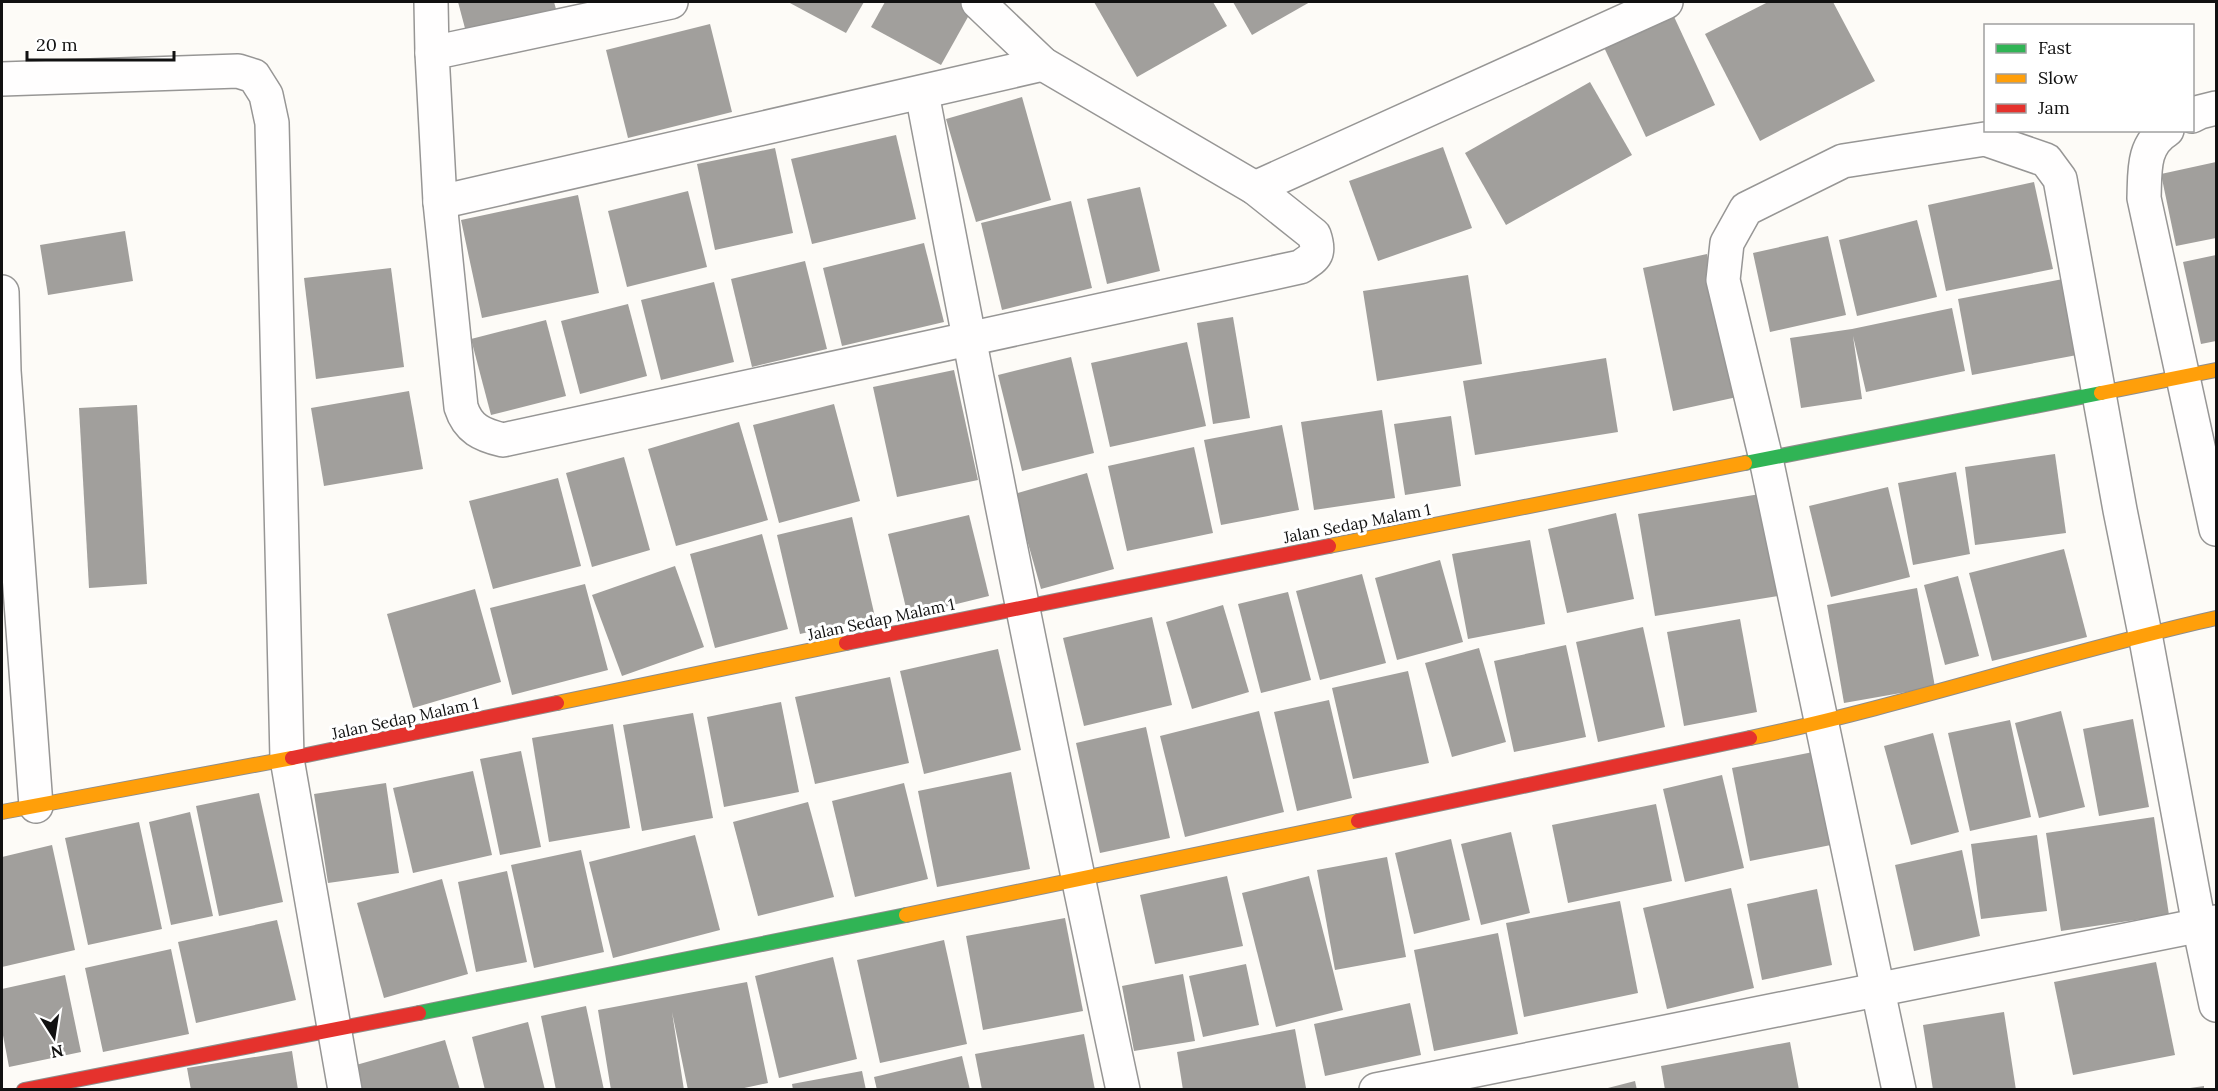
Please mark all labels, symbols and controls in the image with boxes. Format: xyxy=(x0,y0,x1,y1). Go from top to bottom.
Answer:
scale bar xyxy=(27,24,174,62)
legend xyxy=(1984,24,2194,132)
text: 20 m xyxy=(36,33,78,56)
text: Fast xyxy=(2038,36,2072,59)
text: Slow xyxy=(2038,66,2078,89)
text: Jam xyxy=(2037,96,2070,119)
street label: Jalan Sedap Malam 1 xyxy=(1281,499,1433,547)
street label: Jalan Sedap Malam 1 xyxy=(805,594,956,645)
street label: Jalan Sedap Malam 1 xyxy=(329,693,480,744)
north arrow xyxy=(24,1007,84,1067)
text: N xyxy=(49,1041,65,1063)

